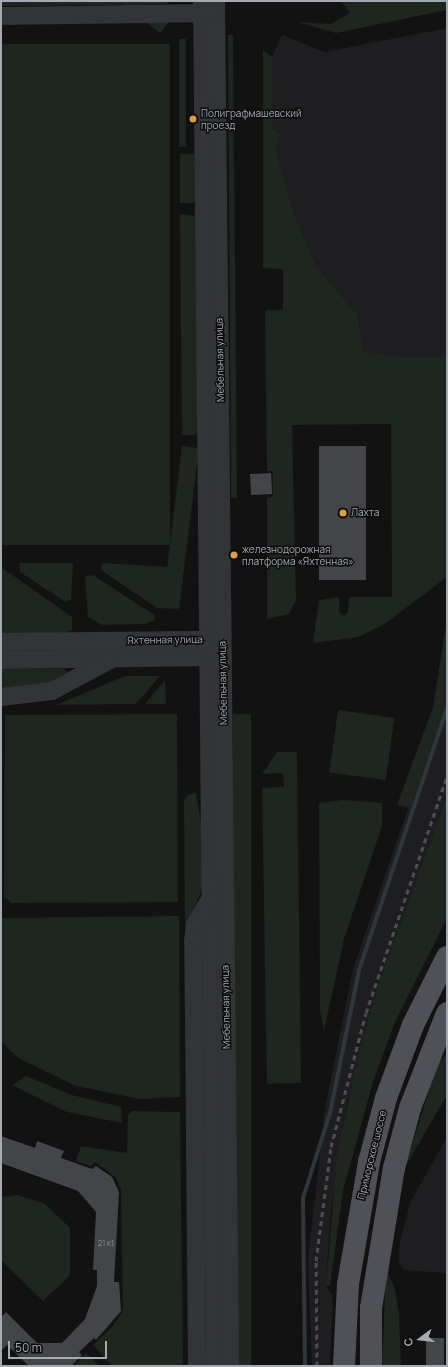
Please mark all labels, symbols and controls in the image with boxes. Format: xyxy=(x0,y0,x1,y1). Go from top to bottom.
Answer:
place label: Полиграфмашевский проезд xyxy=(201,107,302,130)
marker: Полиграфмашевский проезд xyxy=(188,114,198,124)
street label: Мебельная улица xyxy=(213,318,227,402)
place label: Лахта xyxy=(351,507,379,519)
marker: Лахта xyxy=(338,508,348,518)
place label: железнодорожная платформа «Яхтенная» xyxy=(242,543,354,566)
marker: железнодорожная платформа «Яхтенная» xyxy=(229,550,239,560)
street label: Яхтенная улица xyxy=(127,633,203,647)
street label: Мебельная улица xyxy=(216,641,230,725)
street label: Мебельная улица xyxy=(219,965,233,1049)
street label: Приморское шоссе xyxy=(355,1109,389,1201)
house number: 21 к1 xyxy=(98,1238,114,1248)
north arrow xyxy=(400,1319,440,1359)
scale bar xyxy=(10,1333,109,1359)
text: С xyxy=(400,1336,416,1348)
text: 50 m xyxy=(15,1339,42,1356)

